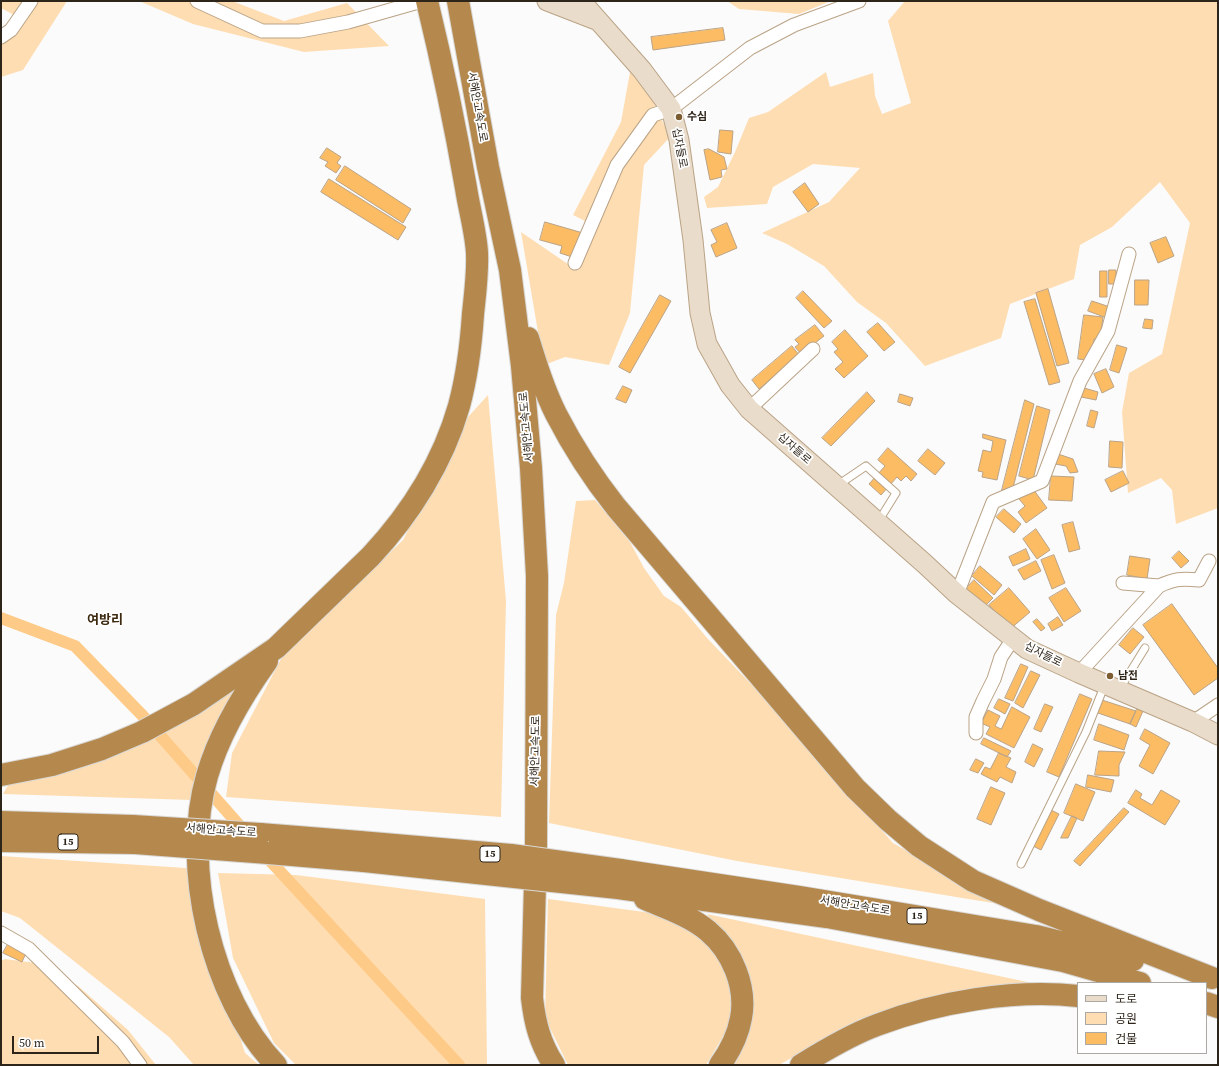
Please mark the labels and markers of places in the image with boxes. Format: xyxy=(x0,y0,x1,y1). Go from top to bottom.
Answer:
place label: 수심 xyxy=(687,110,707,124)
marker: 수심 xyxy=(674,112,684,122)
place label: 남전 xyxy=(1118,669,1138,683)
marker: 남전 xyxy=(1105,671,1115,681)

